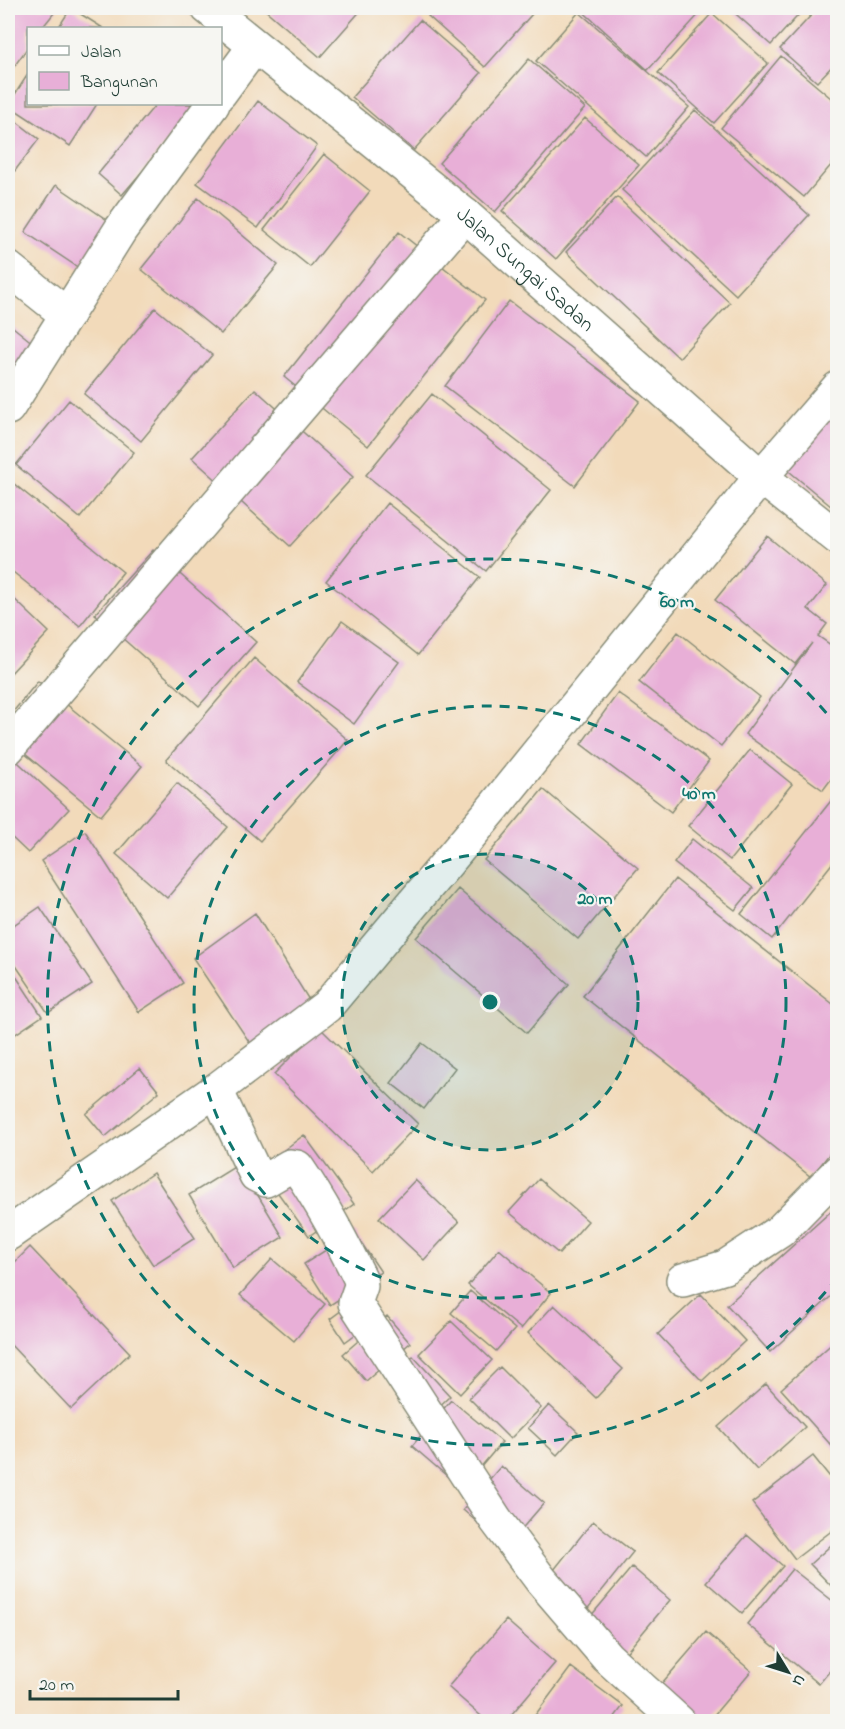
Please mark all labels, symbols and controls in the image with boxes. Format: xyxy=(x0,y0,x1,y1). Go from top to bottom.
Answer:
legend xyxy=(27,27,222,105)
text: Jalan xyxy=(81,40,121,66)
text: Bangunan xyxy=(80,70,158,97)
street label: Jalan Sungai Sadan xyxy=(449,200,600,340)
text: 60 m xyxy=(660,590,694,616)
text: 40 m xyxy=(682,782,716,808)
text: 20 m xyxy=(576,887,613,913)
centre of rings xyxy=(480,992,500,1012)
north arrow xyxy=(758,1642,818,1702)
scale bar xyxy=(30,1663,178,1701)
text: U xyxy=(786,1669,811,1691)
text: 20 m xyxy=(39,1673,74,1699)

